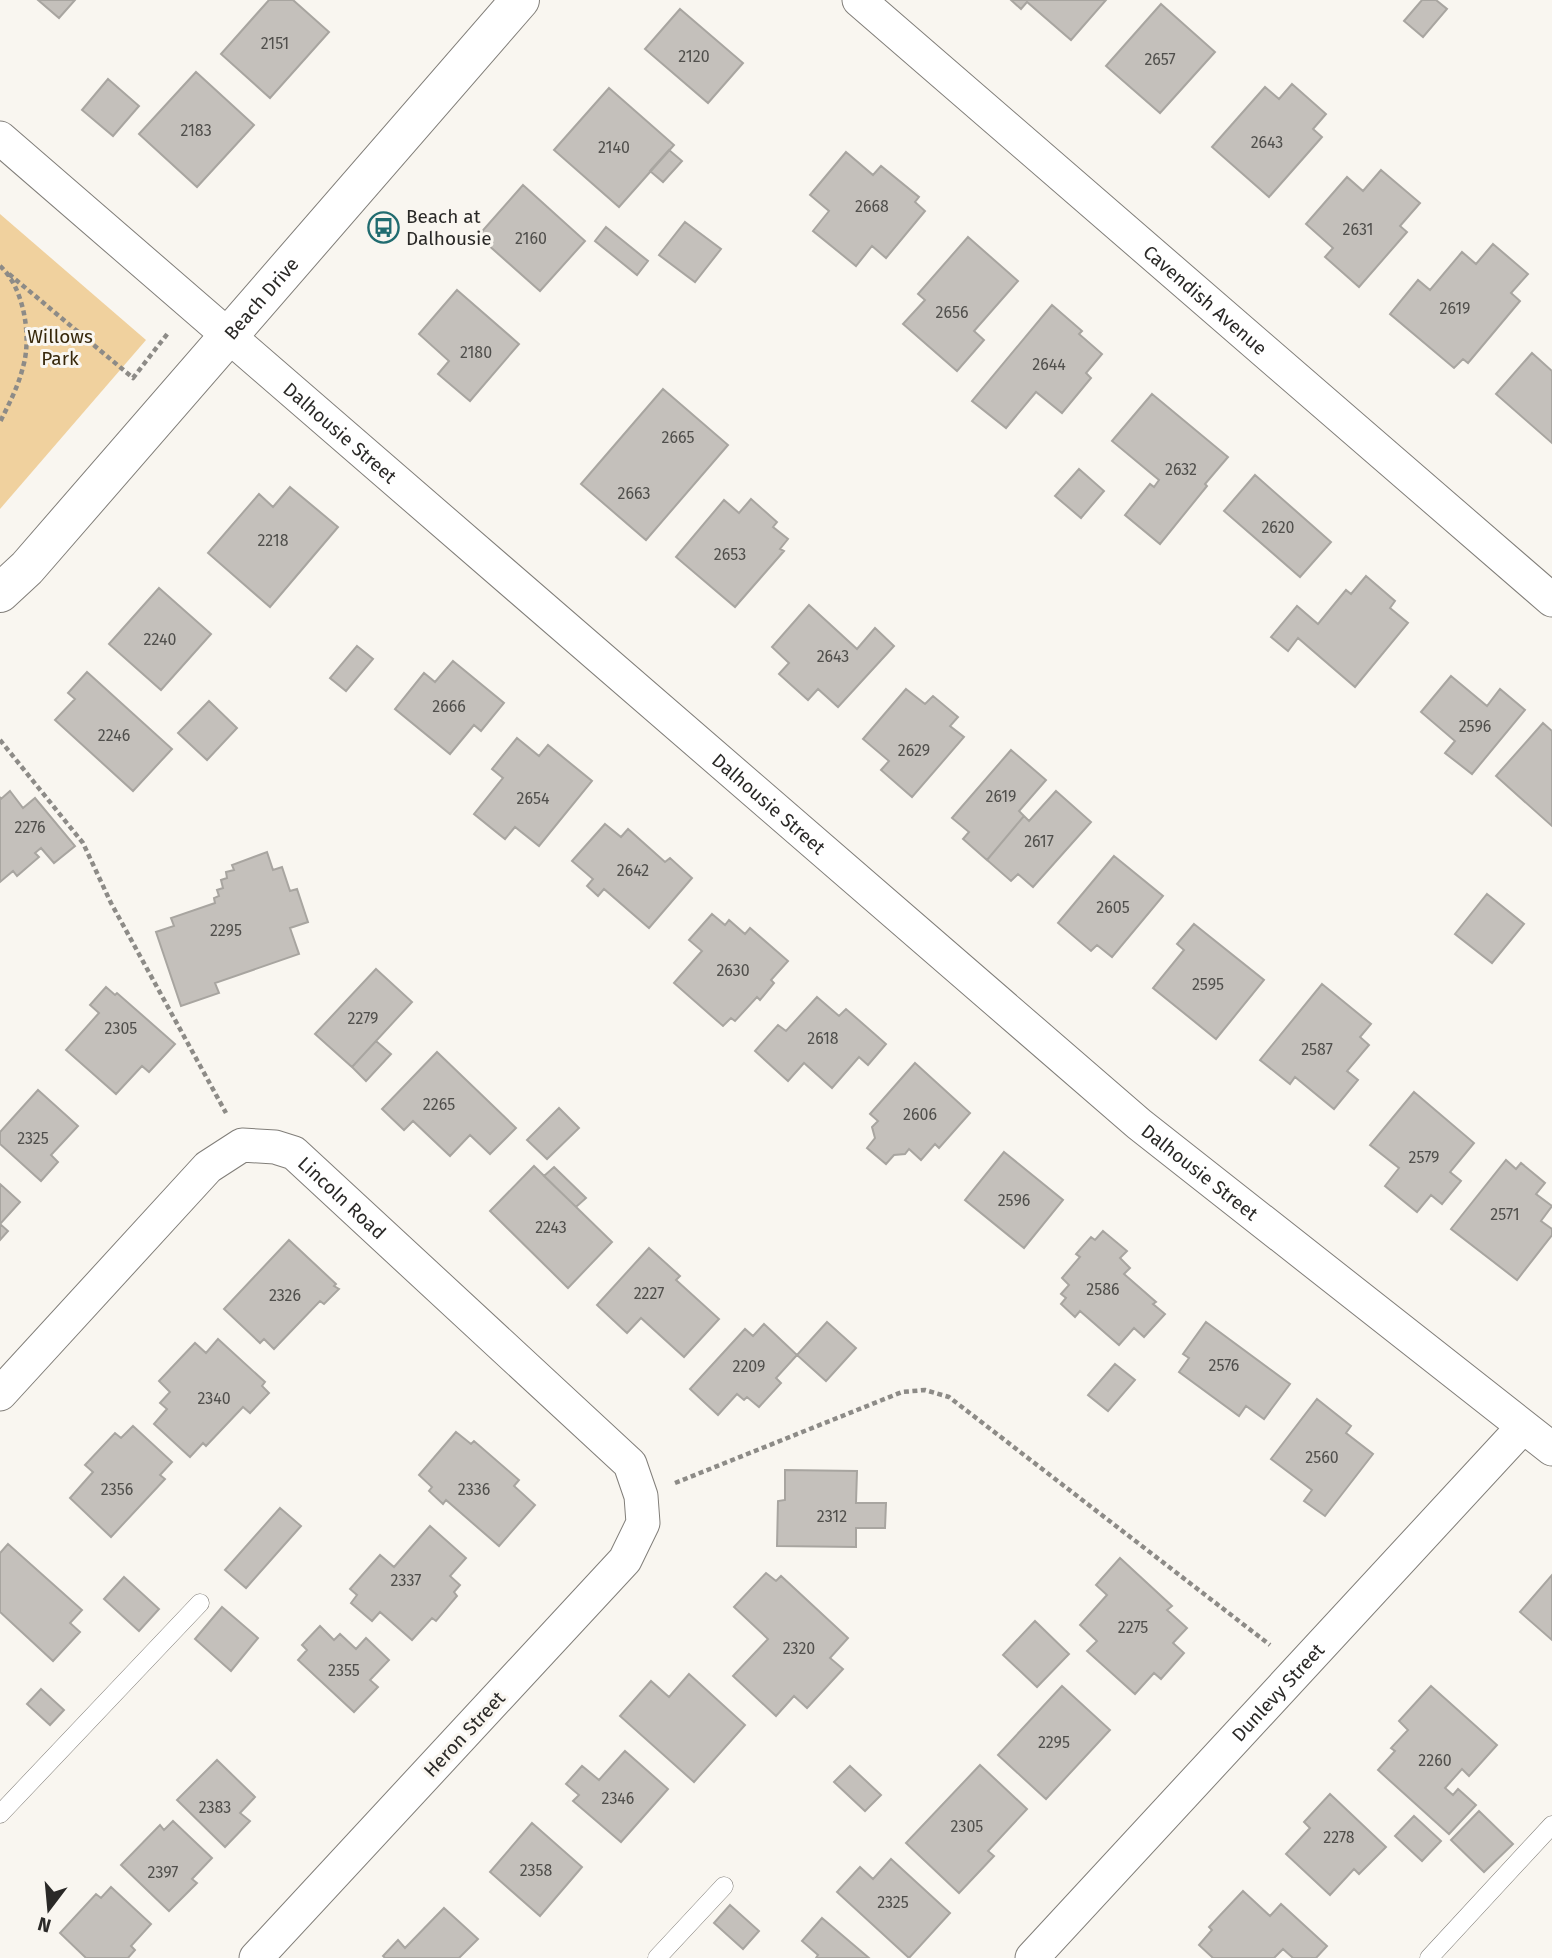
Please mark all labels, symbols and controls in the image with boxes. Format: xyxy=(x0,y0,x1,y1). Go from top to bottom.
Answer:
house number: 2151 xyxy=(261,34,289,53)
house number: 2120 xyxy=(678,47,710,66)
house number: 2657 xyxy=(1144,50,1176,69)
house number: 2183 xyxy=(180,121,212,140)
house number: 2643 xyxy=(1251,133,1283,152)
house number: 2140 xyxy=(598,138,630,157)
house number: 2668 xyxy=(855,197,889,216)
place label: Beach at Dalhousie xyxy=(406,205,492,250)
bus stop icon: Beach at Dalhousie xyxy=(366,210,400,244)
house number: 2631 xyxy=(1343,220,1373,239)
house number: 2160 xyxy=(515,229,547,248)
street label: Cavendish Avenue xyxy=(1138,240,1271,360)
street label: Beach Drive xyxy=(219,253,304,345)
house number: 2619 xyxy=(1440,299,1471,318)
house number: 2656 xyxy=(936,303,968,322)
park label: Willows Park xyxy=(27,325,93,370)
house number: 2180 xyxy=(460,343,492,362)
house number: 2644 xyxy=(1032,355,1066,374)
street label: Dalhousie Street xyxy=(279,378,401,488)
house number: 2665 xyxy=(662,428,694,447)
house number: 2632 xyxy=(1165,460,1197,479)
house number: 2663 xyxy=(618,484,650,503)
house number: 2620 xyxy=(1261,518,1295,537)
house number: 2218 xyxy=(257,531,289,550)
house number: 2653 xyxy=(714,545,746,564)
house number: 2240 xyxy=(144,630,176,649)
house number: 2643 xyxy=(817,647,849,666)
house number: 2666 xyxy=(432,697,466,716)
house number: 2596 xyxy=(1459,717,1491,736)
house number: 2246 xyxy=(98,726,130,745)
house number: 2629 xyxy=(898,741,930,760)
street label: Dalhousie Street xyxy=(707,749,830,859)
house number: 2619 xyxy=(986,787,1017,806)
house number: 2654 xyxy=(517,789,550,808)
house number: 2276 xyxy=(15,818,45,837)
house number: 2617 xyxy=(1024,832,1054,851)
house number: 2642 xyxy=(617,861,649,880)
house number: 2605 xyxy=(1096,898,1130,917)
house number: 2295 xyxy=(210,921,242,940)
house number: 2630 xyxy=(716,961,750,980)
house number: 2595 xyxy=(1192,975,1224,994)
house number: 2279 xyxy=(348,1009,378,1028)
house number: 2305 xyxy=(105,1019,137,1038)
house number: 2618 xyxy=(807,1029,839,1048)
house number: 2587 xyxy=(1301,1040,1333,1059)
house number: 2265 xyxy=(423,1095,455,1114)
house number: 2606 xyxy=(903,1105,937,1124)
street label: Dalhousie Street xyxy=(1137,1119,1263,1225)
house number: 2325 xyxy=(17,1129,49,1148)
house number: 2579 xyxy=(1409,1148,1439,1167)
street label: Lincoln Road xyxy=(293,1152,391,1244)
house number: 2596 xyxy=(998,1191,1030,1210)
house number: 2571 xyxy=(1490,1205,1520,1224)
house number: 2243 xyxy=(535,1218,567,1237)
house number: 2586 xyxy=(1086,1280,1120,1299)
house number: 2227 xyxy=(634,1284,664,1303)
house number: 2326 xyxy=(269,1286,301,1305)
house number: 2576 xyxy=(1209,1356,1239,1375)
house number: 2209 xyxy=(732,1357,766,1376)
house number: 2340 xyxy=(197,1389,231,1408)
house number: 2560 xyxy=(1305,1448,1339,1467)
house number: 2356 xyxy=(101,1480,133,1499)
house number: 2336 xyxy=(458,1480,490,1499)
house number: 2312 xyxy=(817,1507,847,1526)
house number: 2337 xyxy=(391,1571,421,1590)
house number: 2275 xyxy=(1118,1618,1148,1637)
house number: 2320 xyxy=(783,1639,815,1658)
street label: Dunlevy Street xyxy=(1227,1639,1329,1746)
house number: 2355 xyxy=(328,1661,360,1680)
street label: Heron Street xyxy=(419,1687,510,1782)
house number: 2295 xyxy=(1038,1733,1070,1752)
house number: 2260 xyxy=(1418,1751,1452,1770)
house number: 2346 xyxy=(602,1789,634,1808)
house number: 2383 xyxy=(199,1798,231,1817)
house number: 2305 xyxy=(951,1817,983,1836)
house number: 2278 xyxy=(1323,1828,1355,1847)
house number: 2358 xyxy=(520,1861,553,1880)
house number: 2397 xyxy=(148,1863,178,1882)
north arrow xyxy=(14,1874,84,1944)
house number: 2325 xyxy=(877,1893,909,1912)
text: N xyxy=(35,1912,54,1938)

